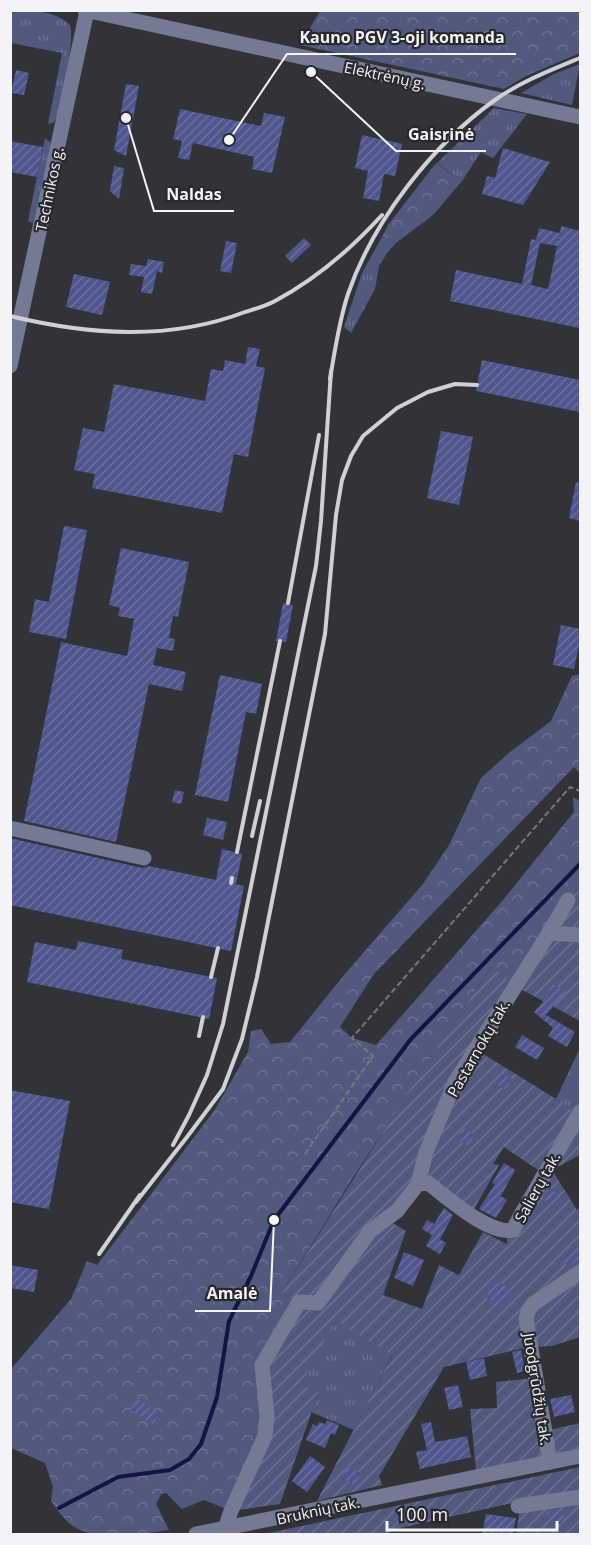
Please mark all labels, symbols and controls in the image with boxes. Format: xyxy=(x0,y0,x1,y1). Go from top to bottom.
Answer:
callout: Kauno PGV 3-oji komanda xyxy=(287,20,516,54)
text: Kauno PGV 3-oji komanda xyxy=(299,26,505,48)
street label: Elektrėnų g. xyxy=(342,57,428,93)
callout: Gaisrinė xyxy=(396,117,486,151)
text: Gaisrinė xyxy=(408,123,474,145)
street label: Technikos g. xyxy=(30,145,68,233)
callout: Naldas xyxy=(154,177,234,211)
text: Naldas xyxy=(166,183,222,205)
street label: Pastarnokų tak. xyxy=(442,996,514,1100)
street label: Salierų tak. xyxy=(510,1148,564,1226)
callout: Amalė xyxy=(195,1277,270,1311)
text: Amalė xyxy=(207,1282,257,1304)
street label: Juodgrūdžių tak. xyxy=(519,1329,557,1447)
street label: Bruknių tak. xyxy=(275,1491,361,1529)
scale bar xyxy=(387,1494,556,1532)
text: 100 m xyxy=(396,1502,448,1526)

